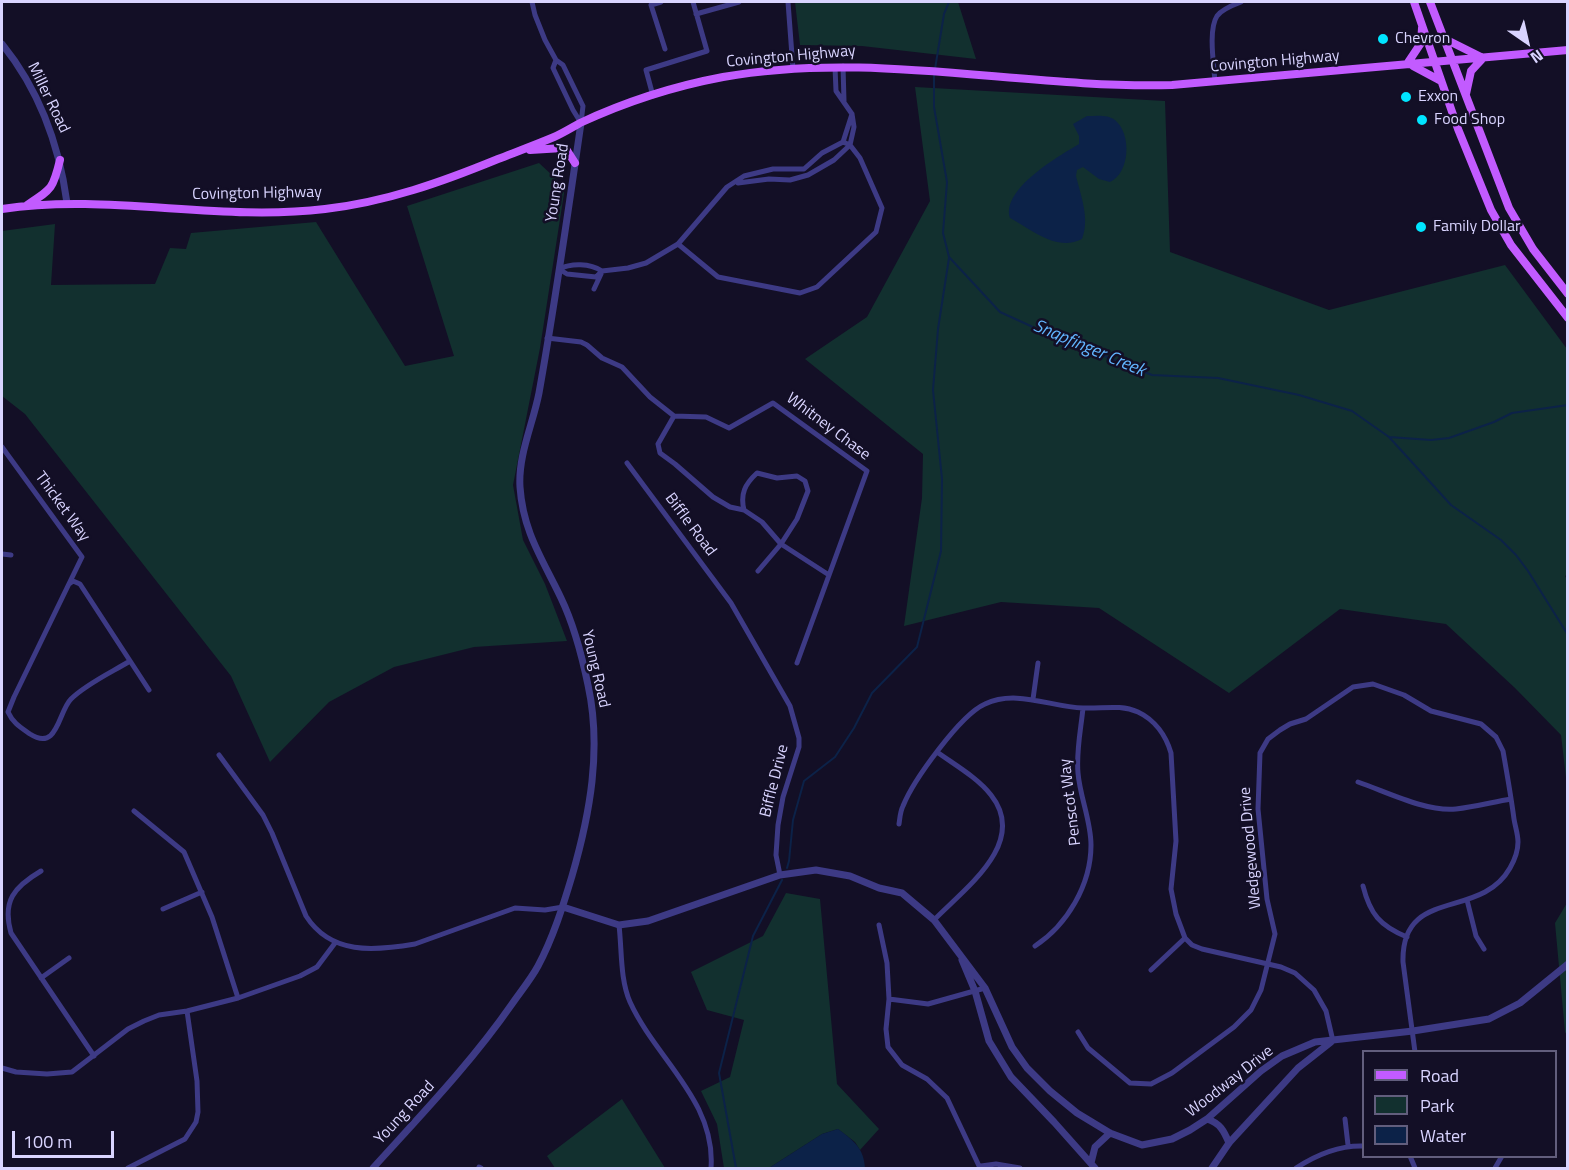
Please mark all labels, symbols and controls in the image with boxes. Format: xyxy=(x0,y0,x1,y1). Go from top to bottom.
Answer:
north arrow xyxy=(1497,12,1557,72)
place label: Chevron xyxy=(1395,29,1450,49)
marker: Chevron xyxy=(1376,32,1390,46)
street label: Covington Highway xyxy=(725,42,857,72)
text: N xyxy=(1526,44,1548,70)
street label: Covington Highway xyxy=(1209,47,1341,77)
street label: Miller Road xyxy=(23,60,73,136)
place label: Exxon xyxy=(1418,87,1458,107)
marker: Exxon xyxy=(1399,90,1413,104)
place label: Food Shop xyxy=(1434,110,1505,130)
marker: Food Shop xyxy=(1415,113,1429,127)
street label: Young Road xyxy=(542,142,574,224)
street label: Covington Highway xyxy=(192,183,322,205)
place label: Family Dollar xyxy=(1433,217,1520,237)
marker: Family Dollar xyxy=(1414,220,1428,234)
water label: Snapfinger Creek xyxy=(1030,316,1148,382)
street label: Whitney Chase xyxy=(782,389,874,465)
street label: Thicket Way xyxy=(30,468,94,546)
street label: Biffle Road xyxy=(660,490,720,560)
street label: Young Road xyxy=(577,628,613,710)
street label: Biffle Drive xyxy=(757,743,793,819)
street label: Penscot Way xyxy=(1056,757,1086,847)
street label: Wedgewood Drive xyxy=(1236,786,1266,910)
street label: Woodway Drive xyxy=(1183,1042,1277,1122)
legend xyxy=(1362,1050,1557,1158)
text: Road xyxy=(1420,1062,1459,1089)
street label: Young Road xyxy=(371,1077,439,1149)
text: Park xyxy=(1420,1092,1454,1119)
scale bar xyxy=(15,1119,117,1157)
text: Water xyxy=(1420,1122,1466,1149)
text: 100 m xyxy=(23,1128,72,1155)

